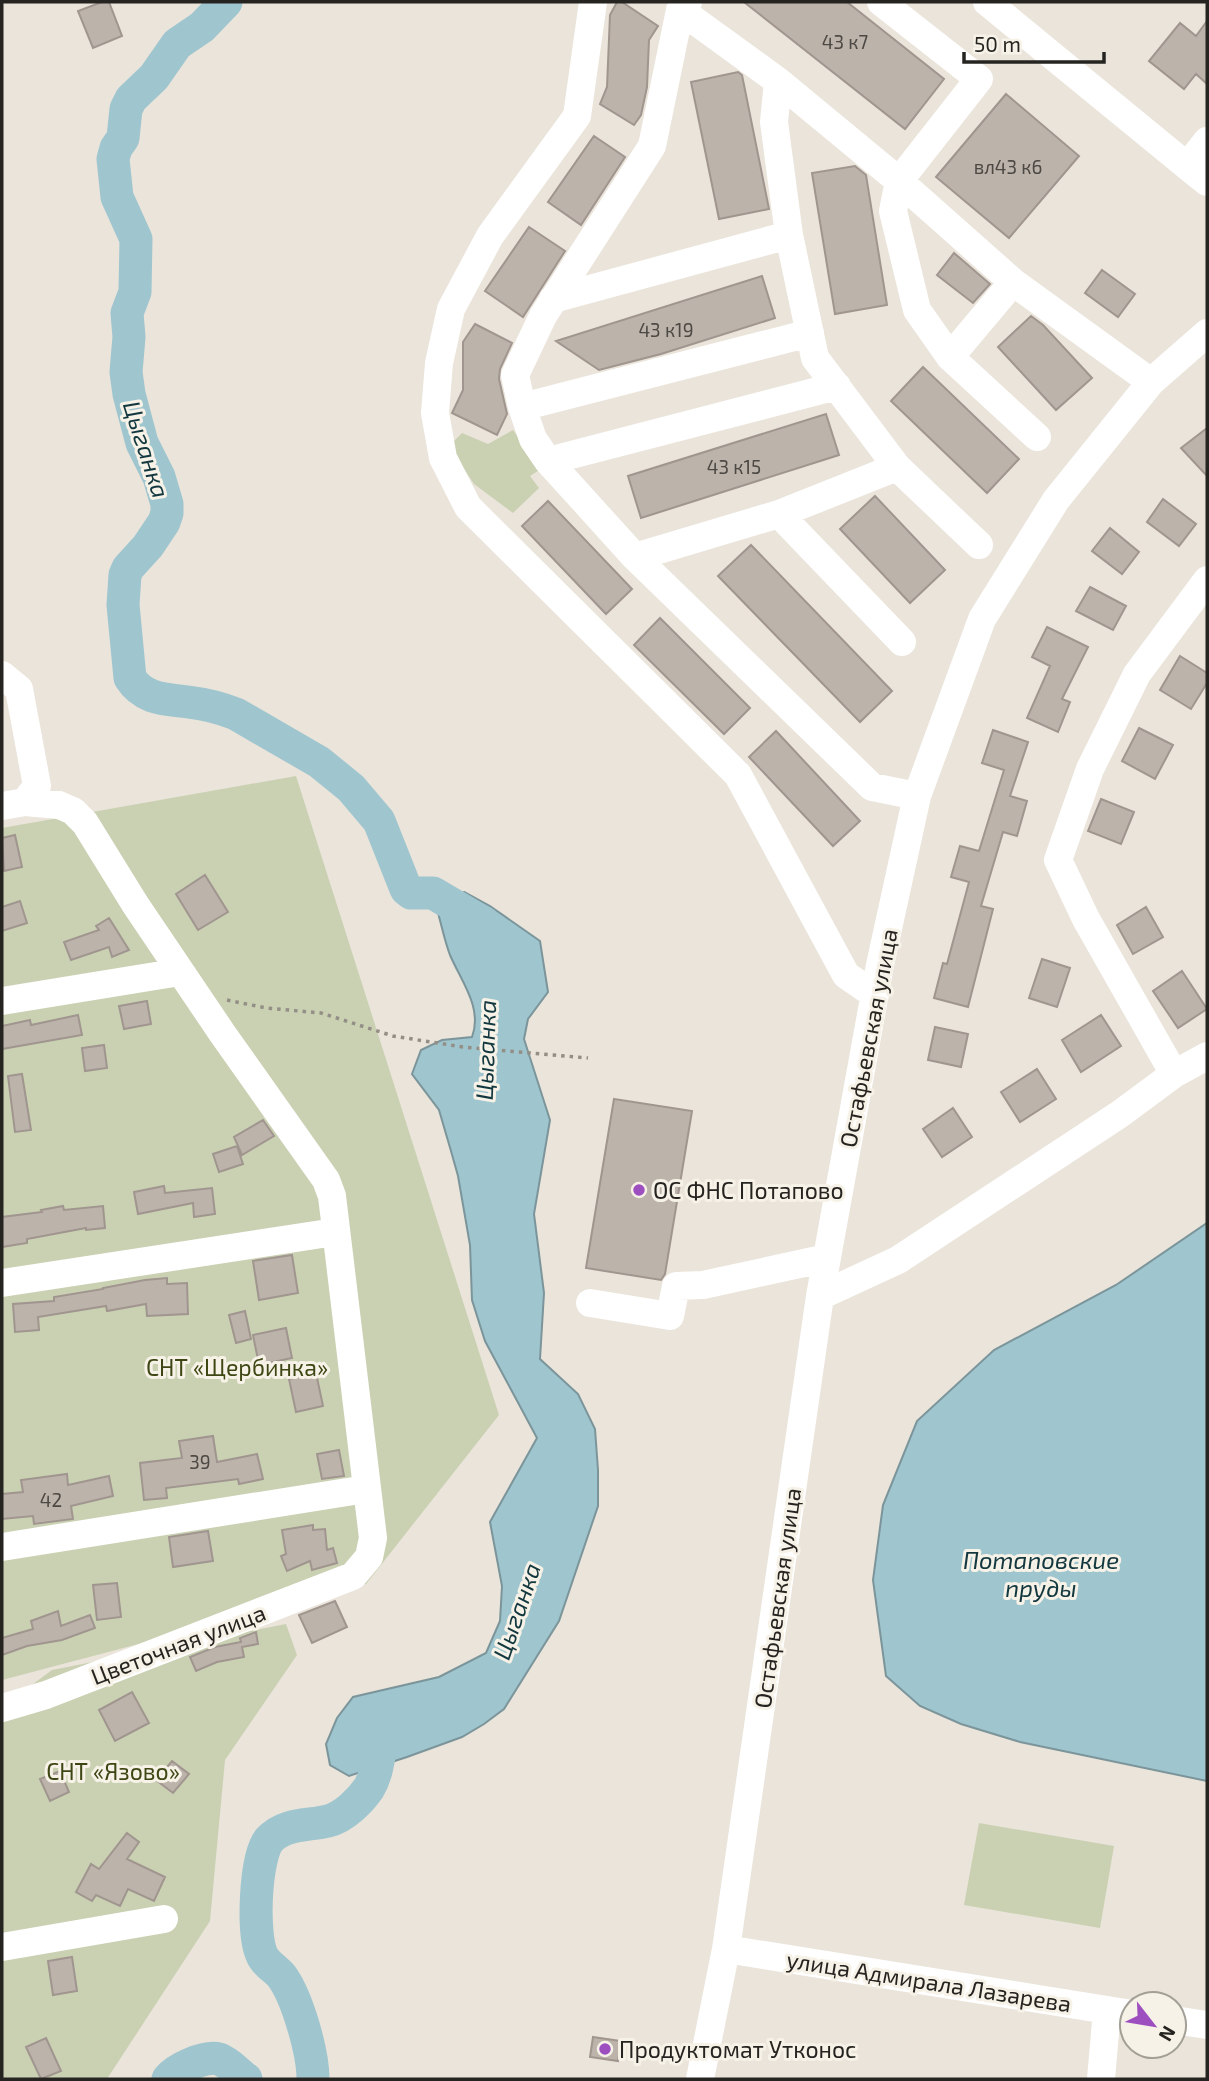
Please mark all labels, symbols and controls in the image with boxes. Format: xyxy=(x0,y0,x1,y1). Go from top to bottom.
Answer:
scale bar xyxy=(964,21,1104,65)
house number: 43 к7 xyxy=(822,30,868,53)
text: 50 m xyxy=(974,31,1021,56)
house number: вл43 к6 xyxy=(974,155,1042,178)
house number: 43 к19 xyxy=(638,318,694,341)
water label: Цыганка xyxy=(118,397,176,501)
house number: 43 к15 xyxy=(707,455,761,478)
street label: Остафьевская улица xyxy=(833,926,904,1150)
water label: Цыганка xyxy=(469,999,501,1101)
place label: ОС ФНС Потапово xyxy=(653,1176,844,1204)
marker: ОС ФНС Потапово xyxy=(631,1182,647,1198)
park label: СНТ «Щербинка» xyxy=(146,1353,328,1381)
house number: 39 xyxy=(189,1450,211,1473)
street label: Остафьевская улица xyxy=(748,1486,807,1710)
house number: 42 xyxy=(40,1488,62,1511)
water label: Потаповские пруды xyxy=(963,1545,1119,1602)
water label: Цыганка xyxy=(486,1559,546,1663)
street label: Цветочная улица xyxy=(87,1598,270,1691)
park label: СНТ «Язово» xyxy=(46,1757,180,1785)
street label: улица Адмирала Лазарева xyxy=(785,1945,1073,2018)
north arrow xyxy=(1118,1990,1188,2060)
text: N xyxy=(1155,2022,1181,2046)
place label: Продуктомат Утконос xyxy=(619,2035,856,2064)
marker: Продуктомат Утконос xyxy=(597,2041,613,2057)

